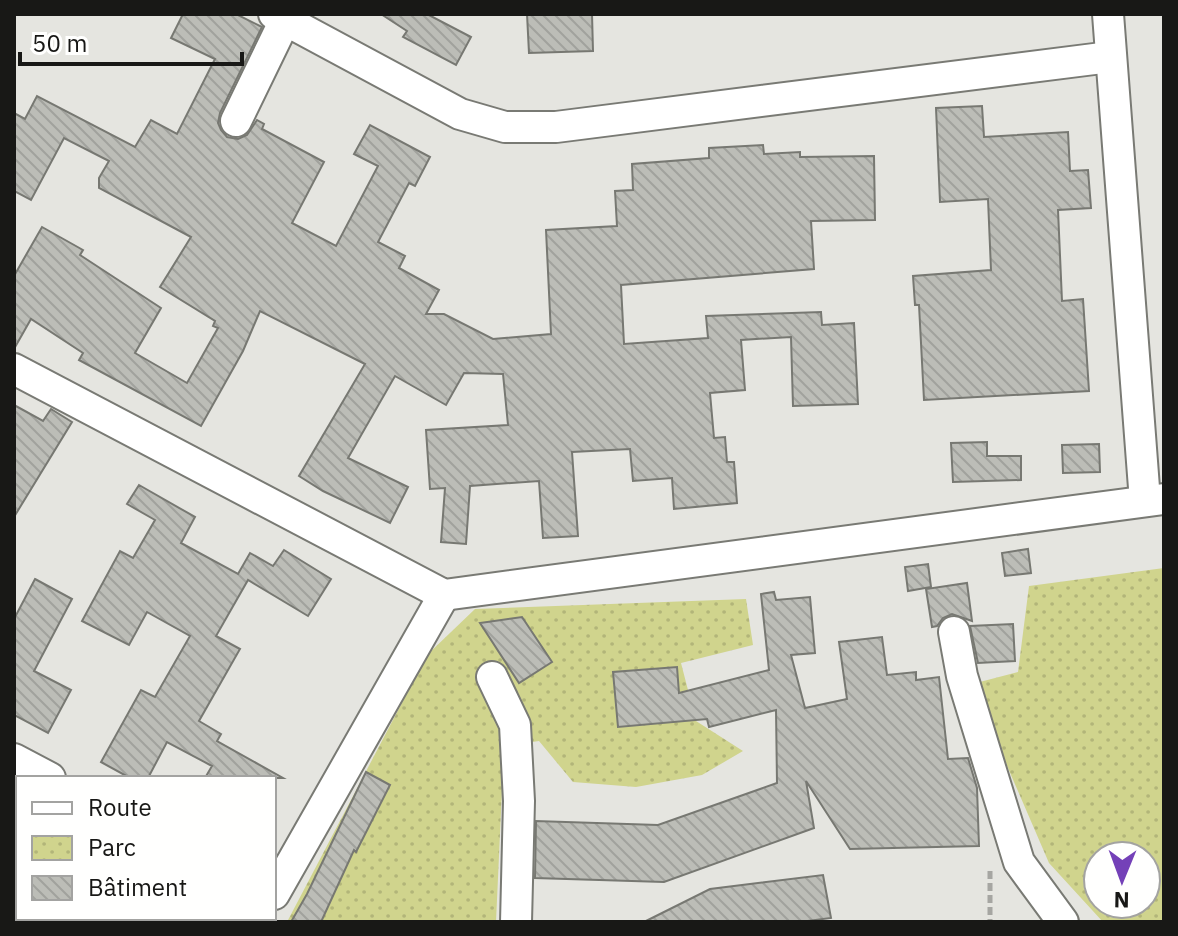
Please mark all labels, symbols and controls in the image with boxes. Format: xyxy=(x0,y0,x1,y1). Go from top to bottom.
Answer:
scale bar xyxy=(20,16,242,66)
text: 50 m xyxy=(32,27,87,59)
legend xyxy=(16,776,276,920)
text: Route xyxy=(88,791,152,823)
text: Parc xyxy=(88,831,136,863)
north arrow xyxy=(1082,840,1162,920)
text: Bâtiment xyxy=(88,871,187,903)
text: N xyxy=(1113,886,1130,915)

